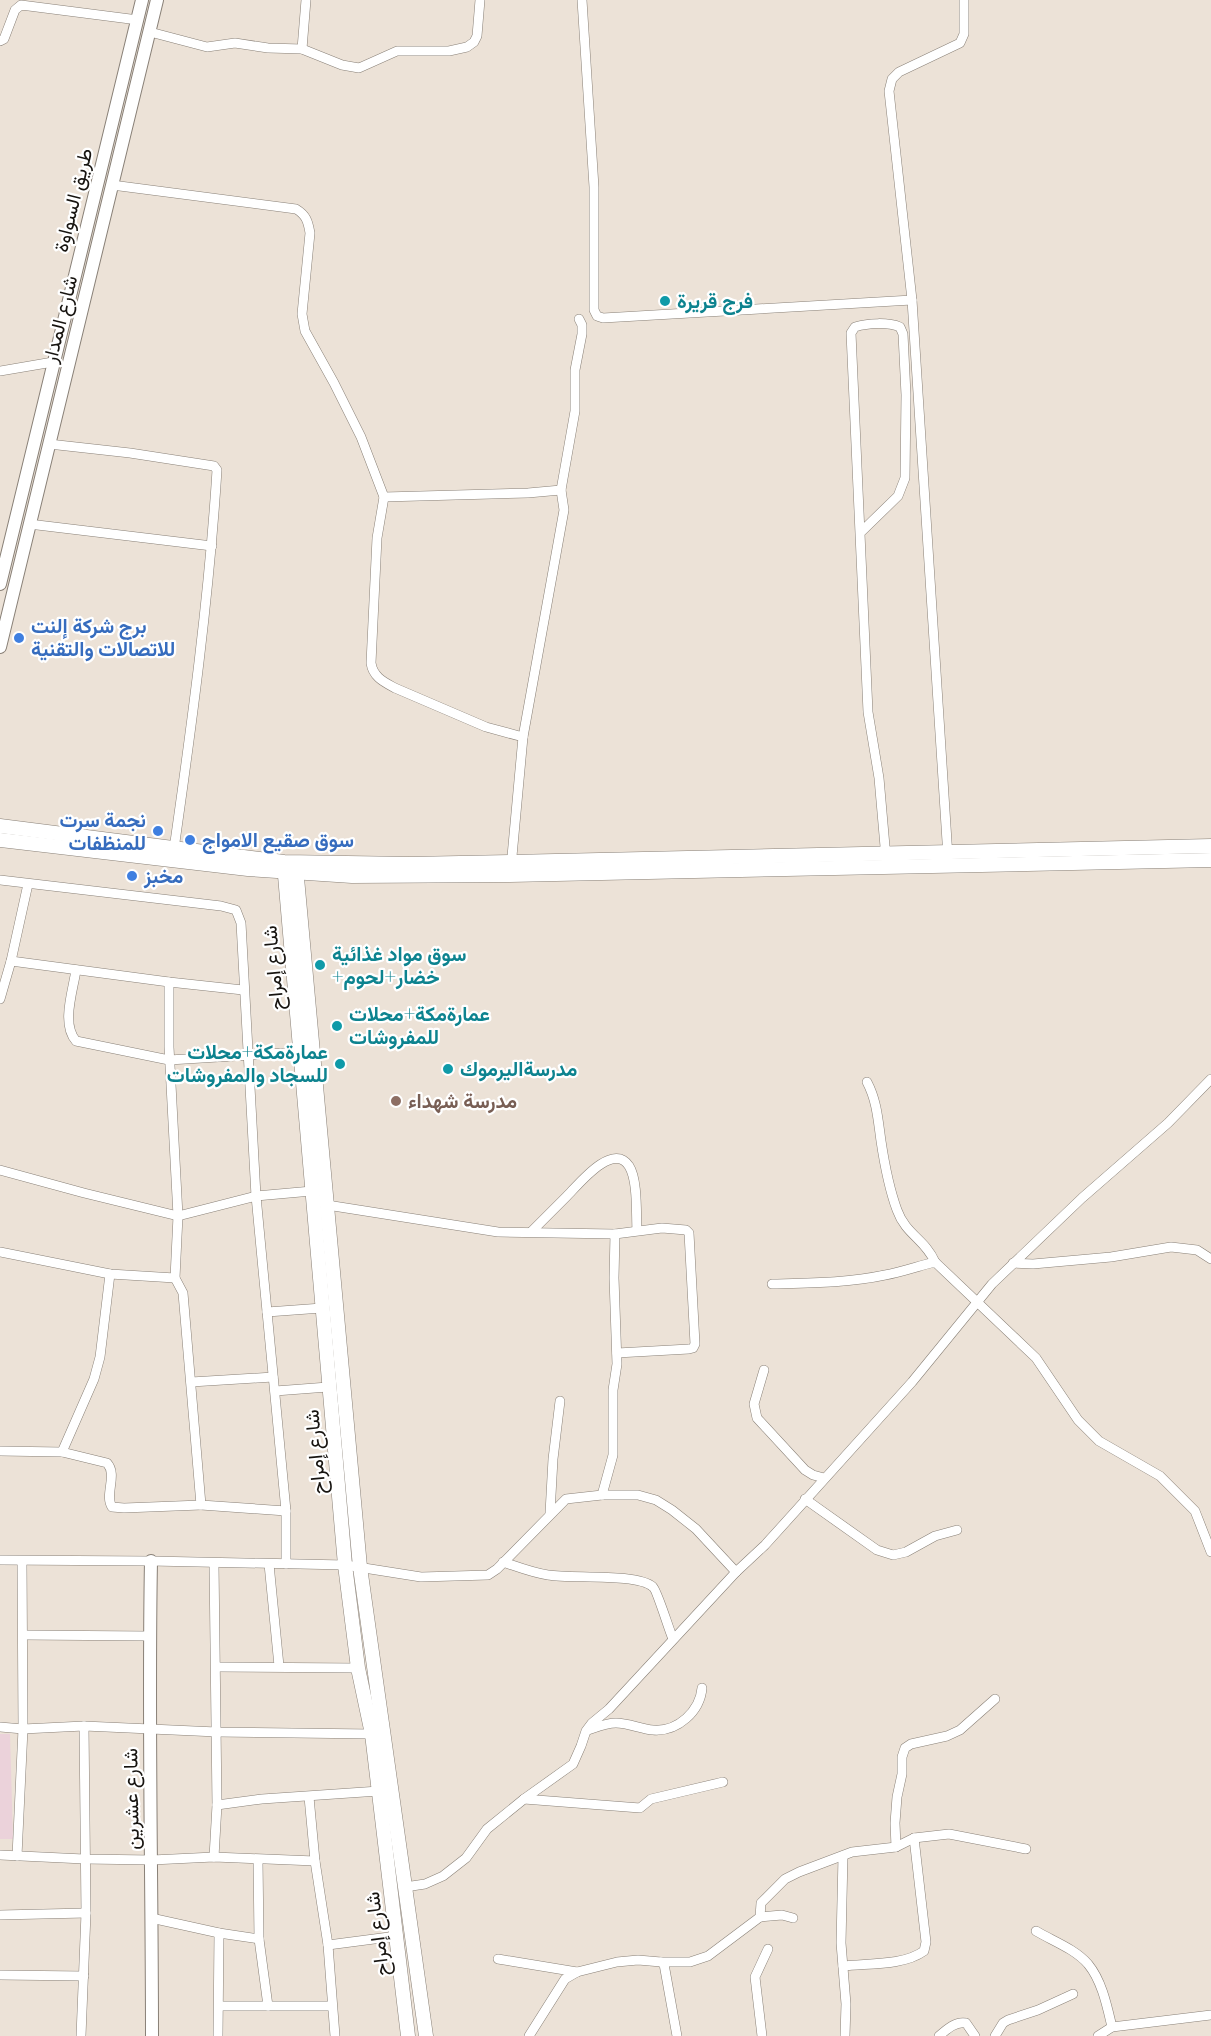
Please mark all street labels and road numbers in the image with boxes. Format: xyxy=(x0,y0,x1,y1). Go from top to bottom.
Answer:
street label: طريق السواوة xyxy=(46,145,98,255)
street label: شارع المدار xyxy=(34,272,84,367)
street label: شارع إمراح xyxy=(254,924,291,1012)
street label: شارع إمراح xyxy=(296,1408,333,1496)
street label: شارع عشرين xyxy=(115,1748,146,1850)
street label: شارع إمراح xyxy=(357,1890,396,1978)

